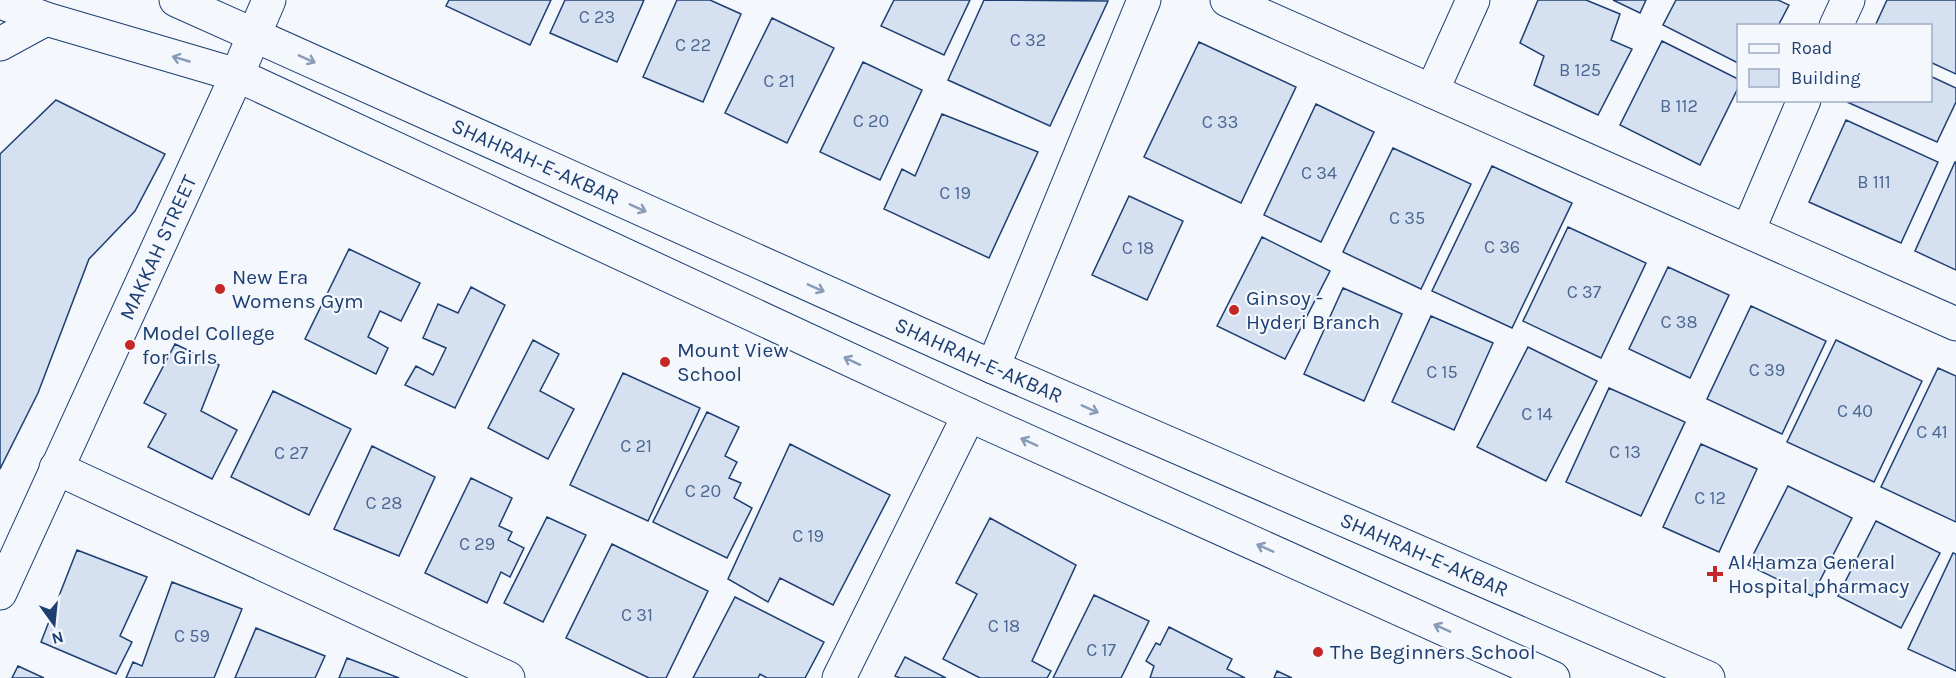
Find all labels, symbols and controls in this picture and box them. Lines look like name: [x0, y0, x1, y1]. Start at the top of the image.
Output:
house number: C 23: [579, 6, 615, 28]
legend: [1737, 24, 1932, 102]
house number: C 32: [1010, 29, 1046, 51]
house number: C 22: [675, 34, 711, 56]
text: Road: [1791, 37, 1832, 59]
one-way arrow: [172, 52, 191, 64]
one-way arrow: [297, 54, 316, 65]
house number: B 125: [1559, 59, 1601, 81]
text: Building: [1791, 67, 1861, 89]
house number: C 21: [763, 70, 795, 92]
house number: B 112: [1660, 95, 1698, 117]
house number: C 20: [853, 110, 889, 132]
house number: C 33: [1202, 111, 1238, 133]
street label: SHAHRAH-E-AKBAR: [448, 113, 623, 210]
house number: C 34: [1301, 162, 1337, 184]
street label: MAKKAH STREET: [115, 171, 202, 324]
house number: B 111: [1857, 171, 1891, 193]
house number: C 19: [939, 182, 971, 204]
one-way arrow: [629, 202, 647, 214]
house number: C 35: [1389, 207, 1425, 229]
house number: C 36: [1484, 236, 1520, 258]
house number: C 18: [1122, 237, 1154, 259]
place label: New Era Womens Gym: [232, 265, 364, 313]
house number: C 37: [1567, 281, 1602, 303]
marker: New Era Womens Gym: [213, 282, 227, 296]
one-way arrow: [807, 282, 825, 294]
place label: Ginsoy - Hyderi Branch: [1246, 286, 1380, 334]
marker: Ginsoy - Hyderi Branch: [1227, 303, 1241, 317]
house number: C 38: [1661, 311, 1698, 333]
street label: SHAHRAH-E-AKBAR: [891, 313, 1067, 408]
place label: Model College for Girls: [142, 321, 275, 369]
marker: Model College for Girls: [123, 338, 137, 352]
place label: Mount View School: [677, 338, 789, 386]
one-way arrow: [844, 354, 862, 366]
marker: Mount View School: [658, 355, 672, 369]
house number: C 39: [1749, 359, 1785, 381]
house number: C 15: [1426, 361, 1458, 383]
house number: C 40: [1837, 400, 1873, 422]
house number: C 14: [1521, 403, 1553, 425]
one-way arrow: [1081, 404, 1099, 415]
house number: C 41: [1916, 421, 1948, 443]
house number: C 21: [620, 435, 652, 457]
one-way arrow: [1021, 436, 1039, 447]
house number: C 13: [1609, 441, 1641, 463]
house number: C 27: [274, 442, 309, 464]
house number: C 20: [685, 480, 721, 502]
house number: C 12: [1694, 487, 1726, 509]
house number: C 28: [366, 492, 402, 514]
street label: SHAHRAH-E-AKBAR: [1336, 507, 1512, 602]
house number: C 19: [792, 525, 824, 547]
house number: C 29: [459, 533, 495, 555]
one-way arrow: [1256, 542, 1274, 553]
place label: Al Hamza General Hospital pharmacy: [1728, 550, 1910, 598]
marker: Al Hamza General Hospital pharmacy: [1706, 565, 1724, 583]
north arrow: [24, 594, 84, 654]
house number: C 31: [621, 604, 653, 626]
house number: C 18: [988, 615, 1020, 637]
one-way arrow: [1434, 622, 1452, 633]
house number: C 59: [174, 625, 210, 647]
text: N: [50, 627, 66, 649]
house number: C 17: [1086, 639, 1116, 661]
place label: The Beginners School: [1330, 640, 1536, 664]
marker: The Beginners School: [1311, 645, 1325, 659]

